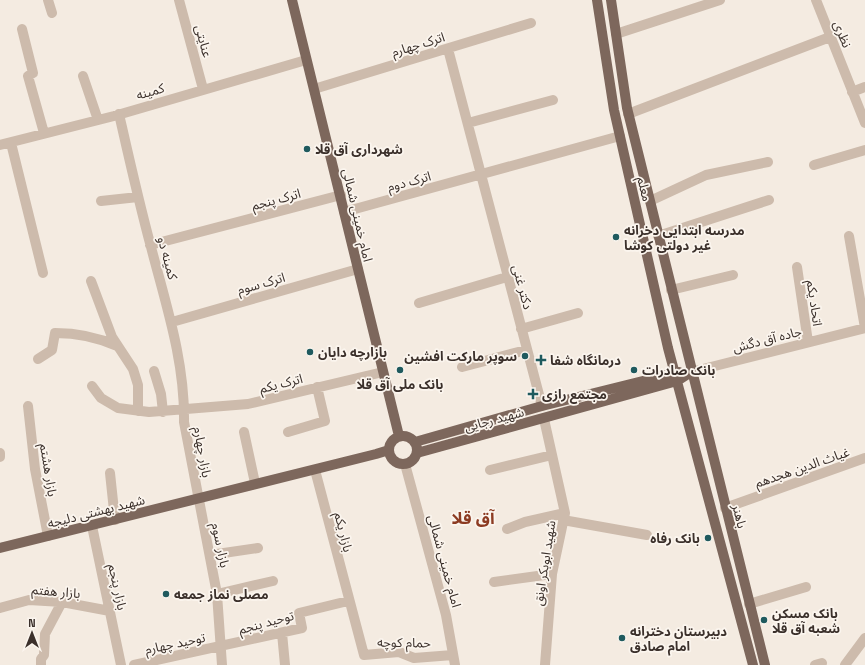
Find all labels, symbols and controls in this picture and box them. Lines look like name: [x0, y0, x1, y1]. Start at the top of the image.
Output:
street label: نظری: [829, 18, 856, 50]
street label: عنایتی: [191, 23, 216, 60]
street label: اترک چهارم: [389, 28, 447, 62]
street label: کمینه: [134, 79, 167, 104]
place label: شهرداری آق قلا: [315, 141, 403, 158]
marker: شهرداری آق قلا: [302, 144, 312, 154]
street label: امام خمینی شمالی: [338, 167, 376, 264]
street label: اترک دوم: [385, 167, 433, 196]
street label: معلم: [631, 175, 656, 204]
street label: اترک پنجم: [250, 185, 303, 216]
place label: مدرسه ابتدایی دخرانه غیر دولتی کوشا: [624, 222, 744, 254]
marker: مدرسه ابتدایی دخرانه غیر دولتی کوشا: [611, 232, 621, 242]
street label: کمینه دو: [154, 235, 182, 282]
street label: دکتر غنی: [508, 263, 537, 311]
street label: اترک سوم: [235, 269, 287, 299]
street label: اتحاد یکم: [801, 279, 826, 328]
street label: جاده آق دگش: [731, 323, 804, 356]
place label: بازارچه دایان: [318, 344, 387, 361]
marker: بازارچه دایان: [305, 347, 315, 357]
place label: سوپر مارکت افشین: [404, 348, 517, 365]
marker: سوپر مارکت افشین: [520, 351, 530, 361]
place label: درمانگاه شفا: [550, 352, 621, 369]
marker: درمانگاه شفا: [535, 354, 547, 366]
place label: بانک صادرات: [642, 362, 715, 379]
marker: بانک ملی آق قلا: [395, 365, 405, 375]
marker: بانک صادرات: [629, 365, 639, 375]
street label: اترک یکم: [258, 370, 305, 399]
place label: بانک ملی آق قلا: [357, 376, 443, 393]
place label: مجتمع رازی: [542, 386, 607, 404]
marker: مجتمع رازی: [527, 388, 539, 400]
street label: شهید رجایی: [462, 403, 526, 436]
street label: بازار چهارم: [189, 425, 215, 479]
street label: بازار هشتم: [34, 442, 61, 498]
street label: غیاث الدین هجدهم: [753, 443, 853, 494]
street label: شهید بهشتی دلیجه: [46, 491, 147, 532]
street label: باهنر: [728, 501, 751, 530]
district label: آق قلا: [451, 507, 495, 529]
street label: بازار یکم: [328, 510, 357, 554]
street label: امام خمینی شمالی: [423, 513, 465, 610]
street label: شهید ابوبکر اونق: [529, 519, 560, 607]
street label: بازار سوم: [206, 521, 234, 569]
place label: بانک رفاه: [650, 530, 700, 547]
marker: بانک رفاه: [703, 533, 713, 543]
street label: بازار پنجم: [102, 562, 131, 612]
street label: بازار هفتم: [31, 581, 81, 604]
place label: مصلی نماز جمعه: [174, 586, 268, 603]
marker: مصلی نماز جمعه: [161, 589, 171, 599]
place label: بانک مسکن شعبه آق قلا: [772, 605, 840, 637]
street label: توحید پنجم: [237, 607, 296, 640]
north arrow: [12, 613, 52, 653]
marker: بانک مسکن شعبه آق قلا: [759, 615, 769, 625]
text: N: [28, 616, 36, 630]
place label: دبیرستان دخترانه امام صادق: [630, 623, 727, 656]
street label: توحید چهارم: [143, 629, 207, 659]
marker: دبیرستان دخترانه امام صادق: [617, 633, 627, 643]
street label: حمام کوچه: [377, 634, 432, 653]

